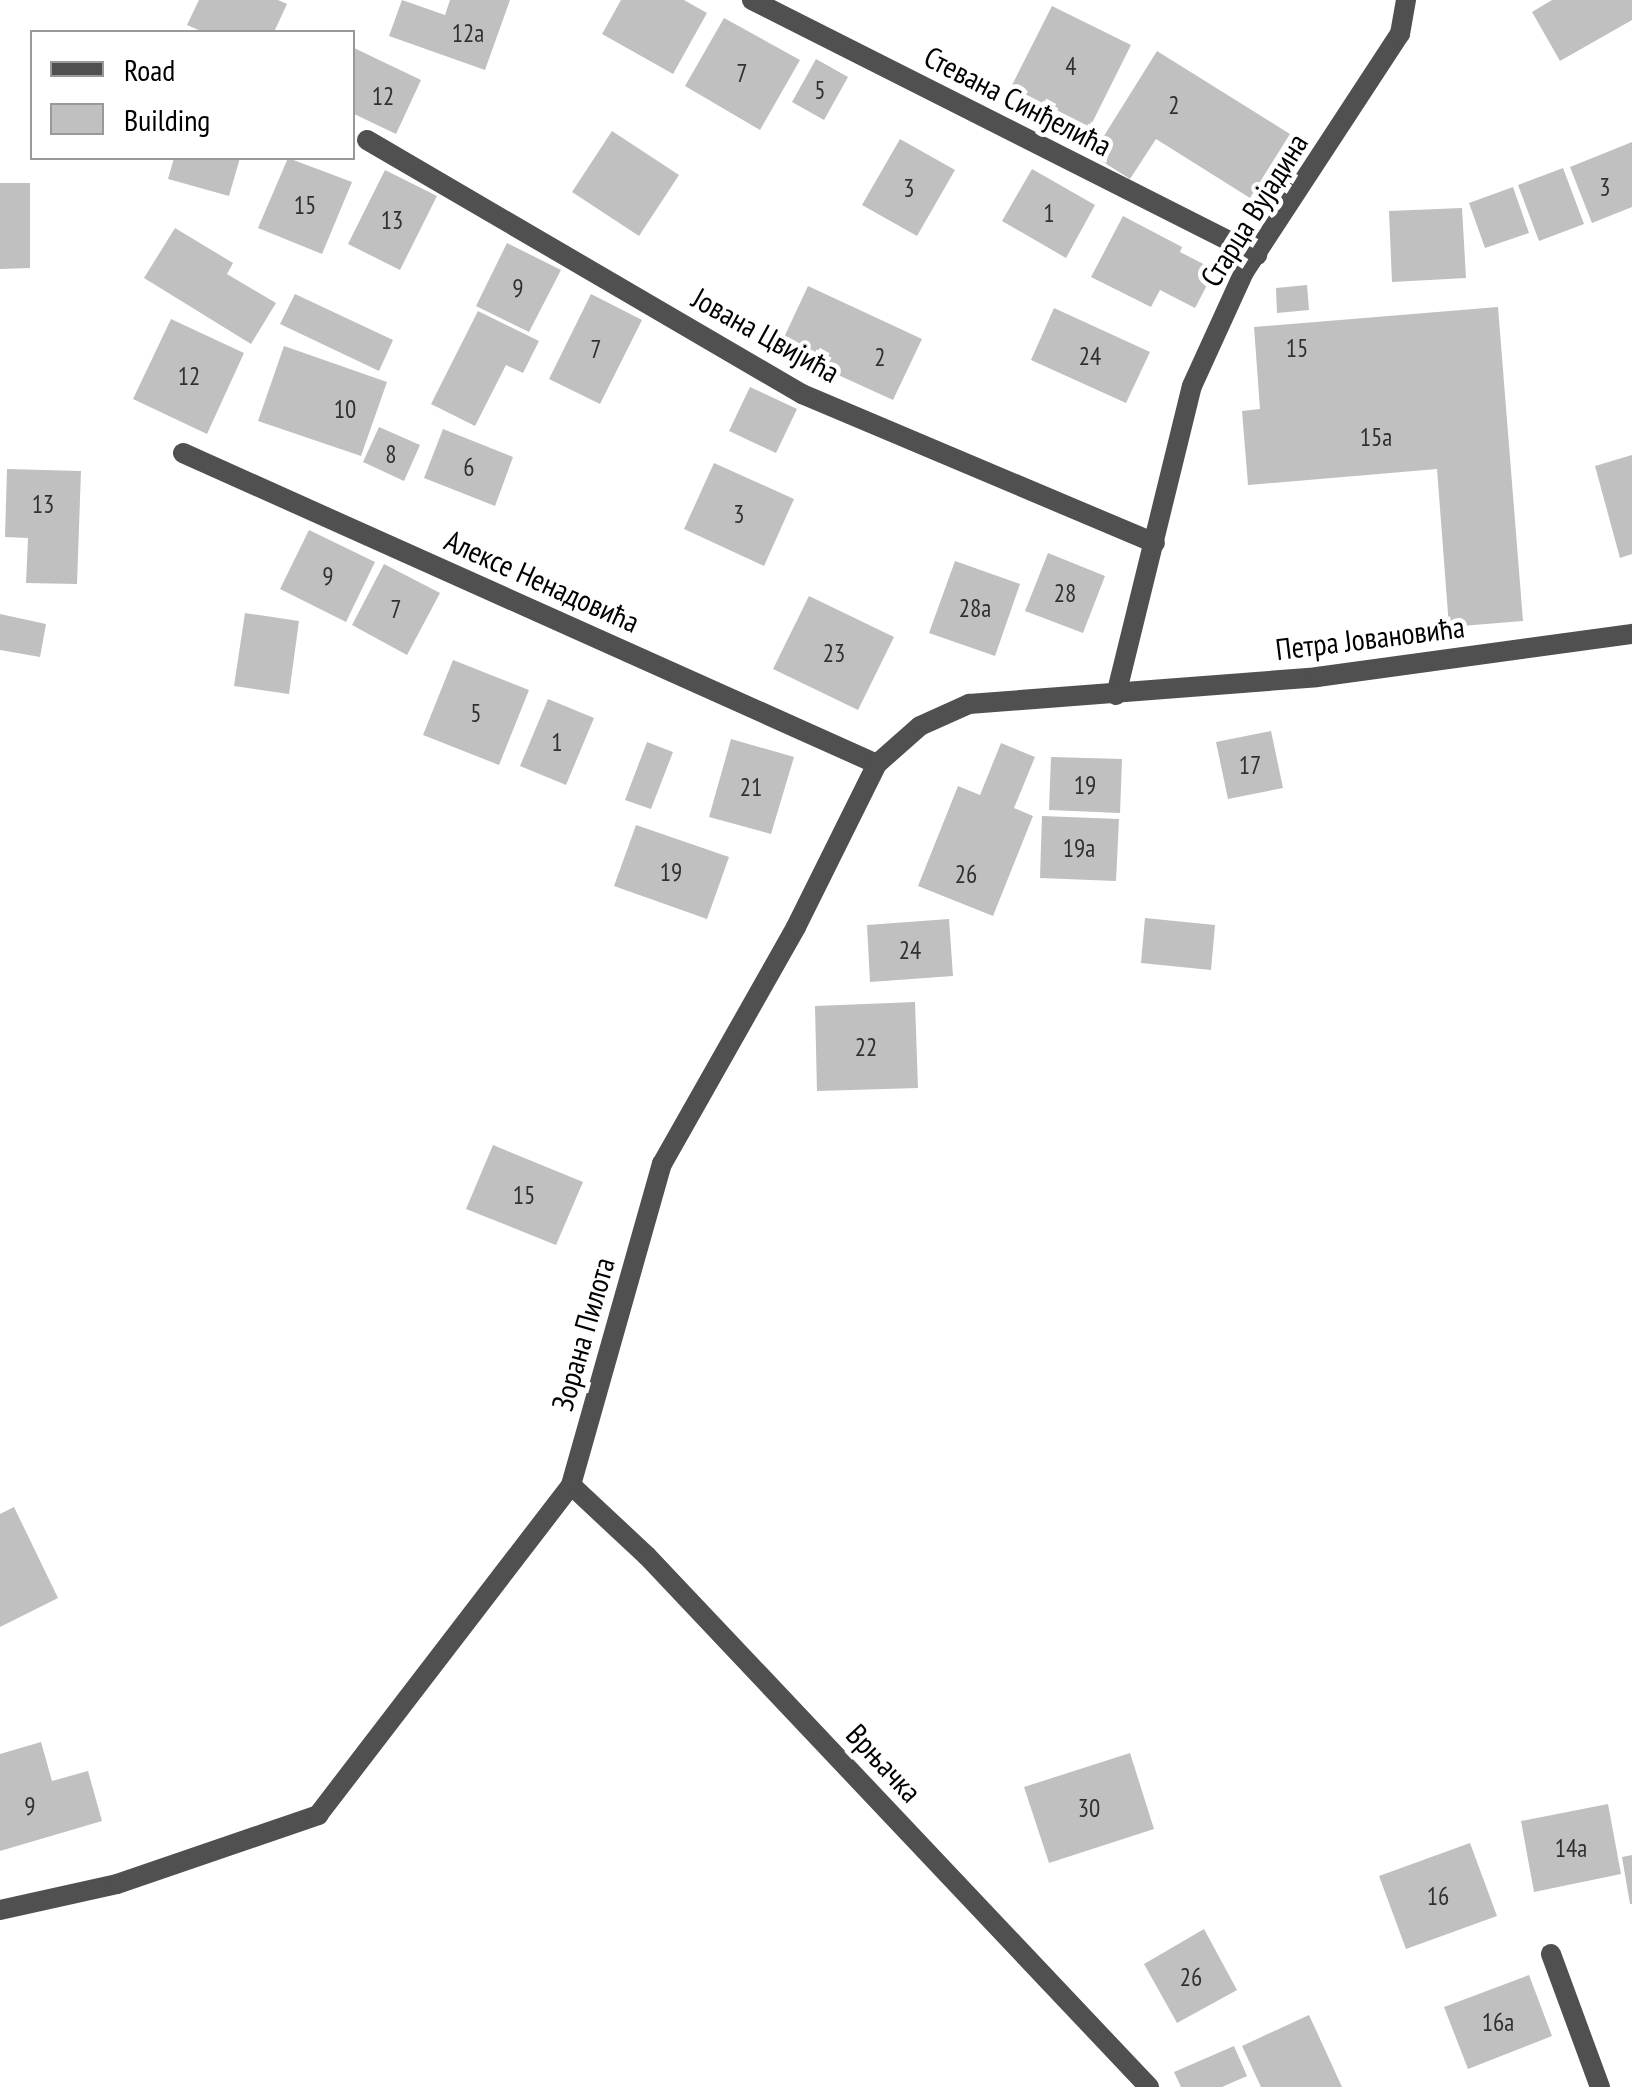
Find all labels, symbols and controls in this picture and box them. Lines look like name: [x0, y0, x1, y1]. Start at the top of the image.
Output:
house number: 12a: [452, 18, 484, 48]
legend: [30, 30, 355, 160]
street label: Стевана Синђелића: [918, 38, 1118, 164]
text: Road: [124, 50, 175, 89]
house number: 4: [1065, 51, 1077, 81]
house number: 7: [736, 58, 748, 88]
house number: 5: [814, 75, 826, 105]
house number: 12: [372, 81, 394, 111]
house number: 2: [1168, 90, 1180, 120]
text: Building: [124, 100, 210, 139]
street label: Старца Вујадина: [1193, 127, 1315, 293]
house number: 3: [1599, 172, 1611, 202]
house number: 3: [903, 173, 915, 203]
house number: 15: [294, 190, 316, 220]
house number: 1: [1043, 198, 1055, 228]
house number: 13: [381, 205, 403, 235]
house number: 9: [512, 273, 524, 303]
street label: Јована Цвијића: [686, 280, 846, 390]
house number: 15: [1286, 333, 1308, 363]
house number: 7: [590, 334, 602, 364]
house number: 24: [1079, 341, 1101, 371]
house number: 2: [874, 342, 886, 372]
house number: 12: [178, 361, 200, 391]
house number: 10: [334, 394, 356, 424]
house number: 15a: [1360, 422, 1392, 452]
house number: 8: [385, 439, 397, 469]
house number: 6: [463, 452, 475, 482]
house number: 13: [32, 489, 54, 519]
house number: 3: [733, 499, 745, 529]
street label: Алексе Ненадовића: [439, 522, 645, 640]
house number: 9: [322, 561, 334, 591]
house number: 28: [1054, 578, 1076, 608]
house number: 28a: [959, 593, 991, 623]
house number: 7: [390, 594, 402, 624]
street label: Петра Јовановића: [1274, 609, 1466, 667]
house number: 23: [823, 638, 845, 668]
house number: 5: [470, 698, 482, 728]
house number: 1: [551, 727, 563, 757]
house number: 17: [1239, 750, 1261, 780]
house number: 19: [1074, 770, 1096, 800]
house number: 21: [740, 772, 762, 802]
house number: 19a: [1063, 833, 1095, 863]
house number: 19: [660, 857, 682, 887]
house number: 26: [955, 859, 977, 889]
house number: 24: [899, 935, 921, 965]
house number: 22: [855, 1032, 877, 1062]
house number: 15: [513, 1180, 535, 1210]
street label: Зорана Пилота: [544, 1253, 622, 1415]
street label: Врњачка: [839, 1717, 929, 1809]
house number: 9: [24, 1791, 36, 1821]
house number: 30: [1078, 1793, 1100, 1823]
house number: 14a: [1555, 1833, 1587, 1863]
house number: 16: [1427, 1881, 1449, 1911]
house number: 26: [1180, 1962, 1202, 1992]
house number: 16a: [1482, 2007, 1514, 2037]

